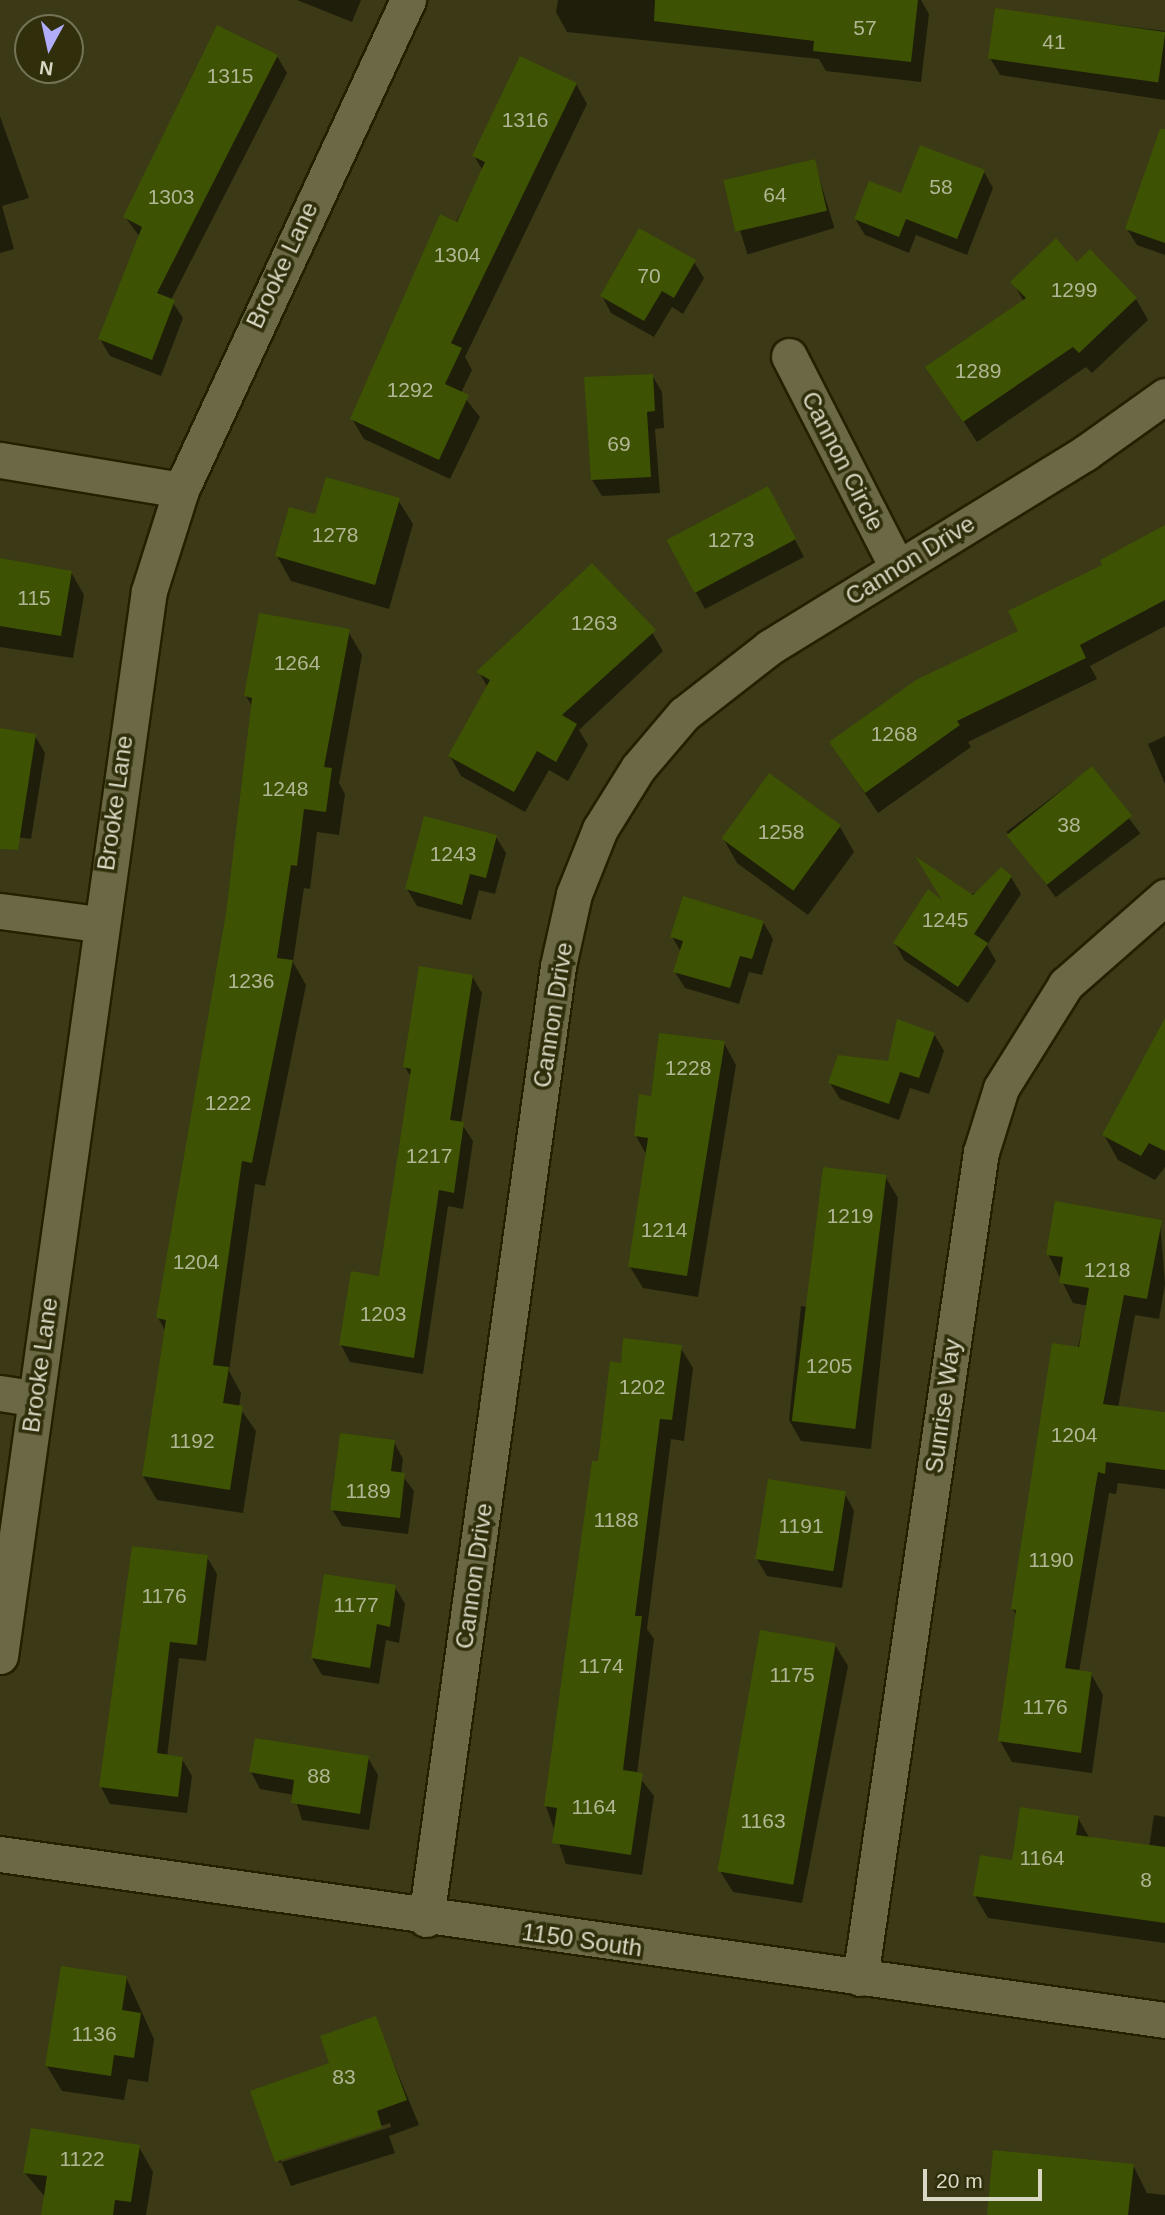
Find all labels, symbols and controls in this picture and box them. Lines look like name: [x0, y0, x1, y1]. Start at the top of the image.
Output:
north arrow: [14, 14, 84, 84]
house number: 57: [853, 15, 877, 41]
house number: 41: [1042, 29, 1066, 55]
text: N: [38, 57, 55, 80]
house number: 1315: [207, 63, 253, 89]
house number: 1316: [502, 107, 548, 133]
house number: 58: [929, 174, 953, 200]
house number: 64: [763, 182, 787, 208]
house number: 1303: [148, 184, 194, 210]
street label: Brooke Lane: [240, 197, 324, 333]
house number: 1304: [434, 242, 480, 268]
house number: 70: [637, 263, 661, 289]
house number: 1299: [1051, 277, 1097, 303]
house number: 1289: [955, 358, 1001, 384]
house number: 1292: [387, 377, 433, 403]
street label: Cannon Circle: [796, 387, 890, 535]
house number: 69: [607, 431, 631, 457]
street label: Cannon Drive: [840, 509, 980, 611]
house number: 1278: [312, 522, 358, 548]
house number: 1273: [708, 527, 754, 553]
house number: 115: [17, 585, 51, 611]
house number: 1263: [571, 610, 617, 636]
house number: 1264: [274, 650, 320, 676]
house number: 1268: [871, 721, 917, 747]
street label: Brooke Lane: [91, 734, 139, 872]
house number: 1248: [262, 776, 308, 802]
house number: 38: [1057, 812, 1081, 838]
house number: 1258: [758, 819, 804, 845]
house number: 1243: [430, 841, 476, 867]
house number: 1245: [922, 907, 968, 933]
street label: Cannon Drive: [527, 940, 579, 1090]
house number: 1236: [228, 968, 274, 994]
house number: 1228: [665, 1055, 711, 1081]
house number: 1222: [205, 1090, 251, 1116]
house number: 1217: [406, 1143, 452, 1169]
house number: 1219: [827, 1203, 873, 1229]
house number: 1214: [641, 1217, 687, 1243]
house number: 1204: [173, 1249, 219, 1275]
house number: 1218: [1084, 1257, 1130, 1283]
street label: Brooke Lane: [16, 1296, 64, 1434]
house number: 1203: [360, 1301, 406, 1327]
street label: Sunrise Way: [919, 1337, 967, 1475]
house number: 1205: [806, 1353, 852, 1379]
house number: 1202: [619, 1374, 665, 1400]
house number: 1204: [1051, 1422, 1097, 1448]
house number: 1192: [169, 1428, 215, 1454]
house number: 1189: [345, 1478, 391, 1504]
street label: Cannon Drive: [450, 1501, 498, 1651]
house number: 1188: [593, 1507, 639, 1533]
house number: 1191: [778, 1513, 824, 1539]
house number: 1190: [1028, 1547, 1074, 1573]
house number: 1176: [141, 1583, 187, 1609]
house number: 1177: [333, 1592, 379, 1618]
house number: 1174: [578, 1653, 624, 1679]
house number: 1175: [769, 1662, 815, 1688]
house number: 1176: [1022, 1694, 1068, 1720]
house number: 88: [307, 1763, 331, 1789]
house number: 1164: [571, 1794, 617, 1820]
house number: 1163: [740, 1808, 786, 1834]
house number: 1164: [1019, 1845, 1065, 1871]
house number: 8: [1140, 1867, 1152, 1893]
street label: 1150 South: [520, 1917, 644, 1963]
house number: 1136: [71, 2021, 117, 2047]
house number: 83: [332, 2064, 356, 2090]
house number: 1122: [59, 2146, 105, 2172]
scale bar: [927, 2156, 1046, 2200]
text: 20 m: [936, 2169, 983, 2192]

